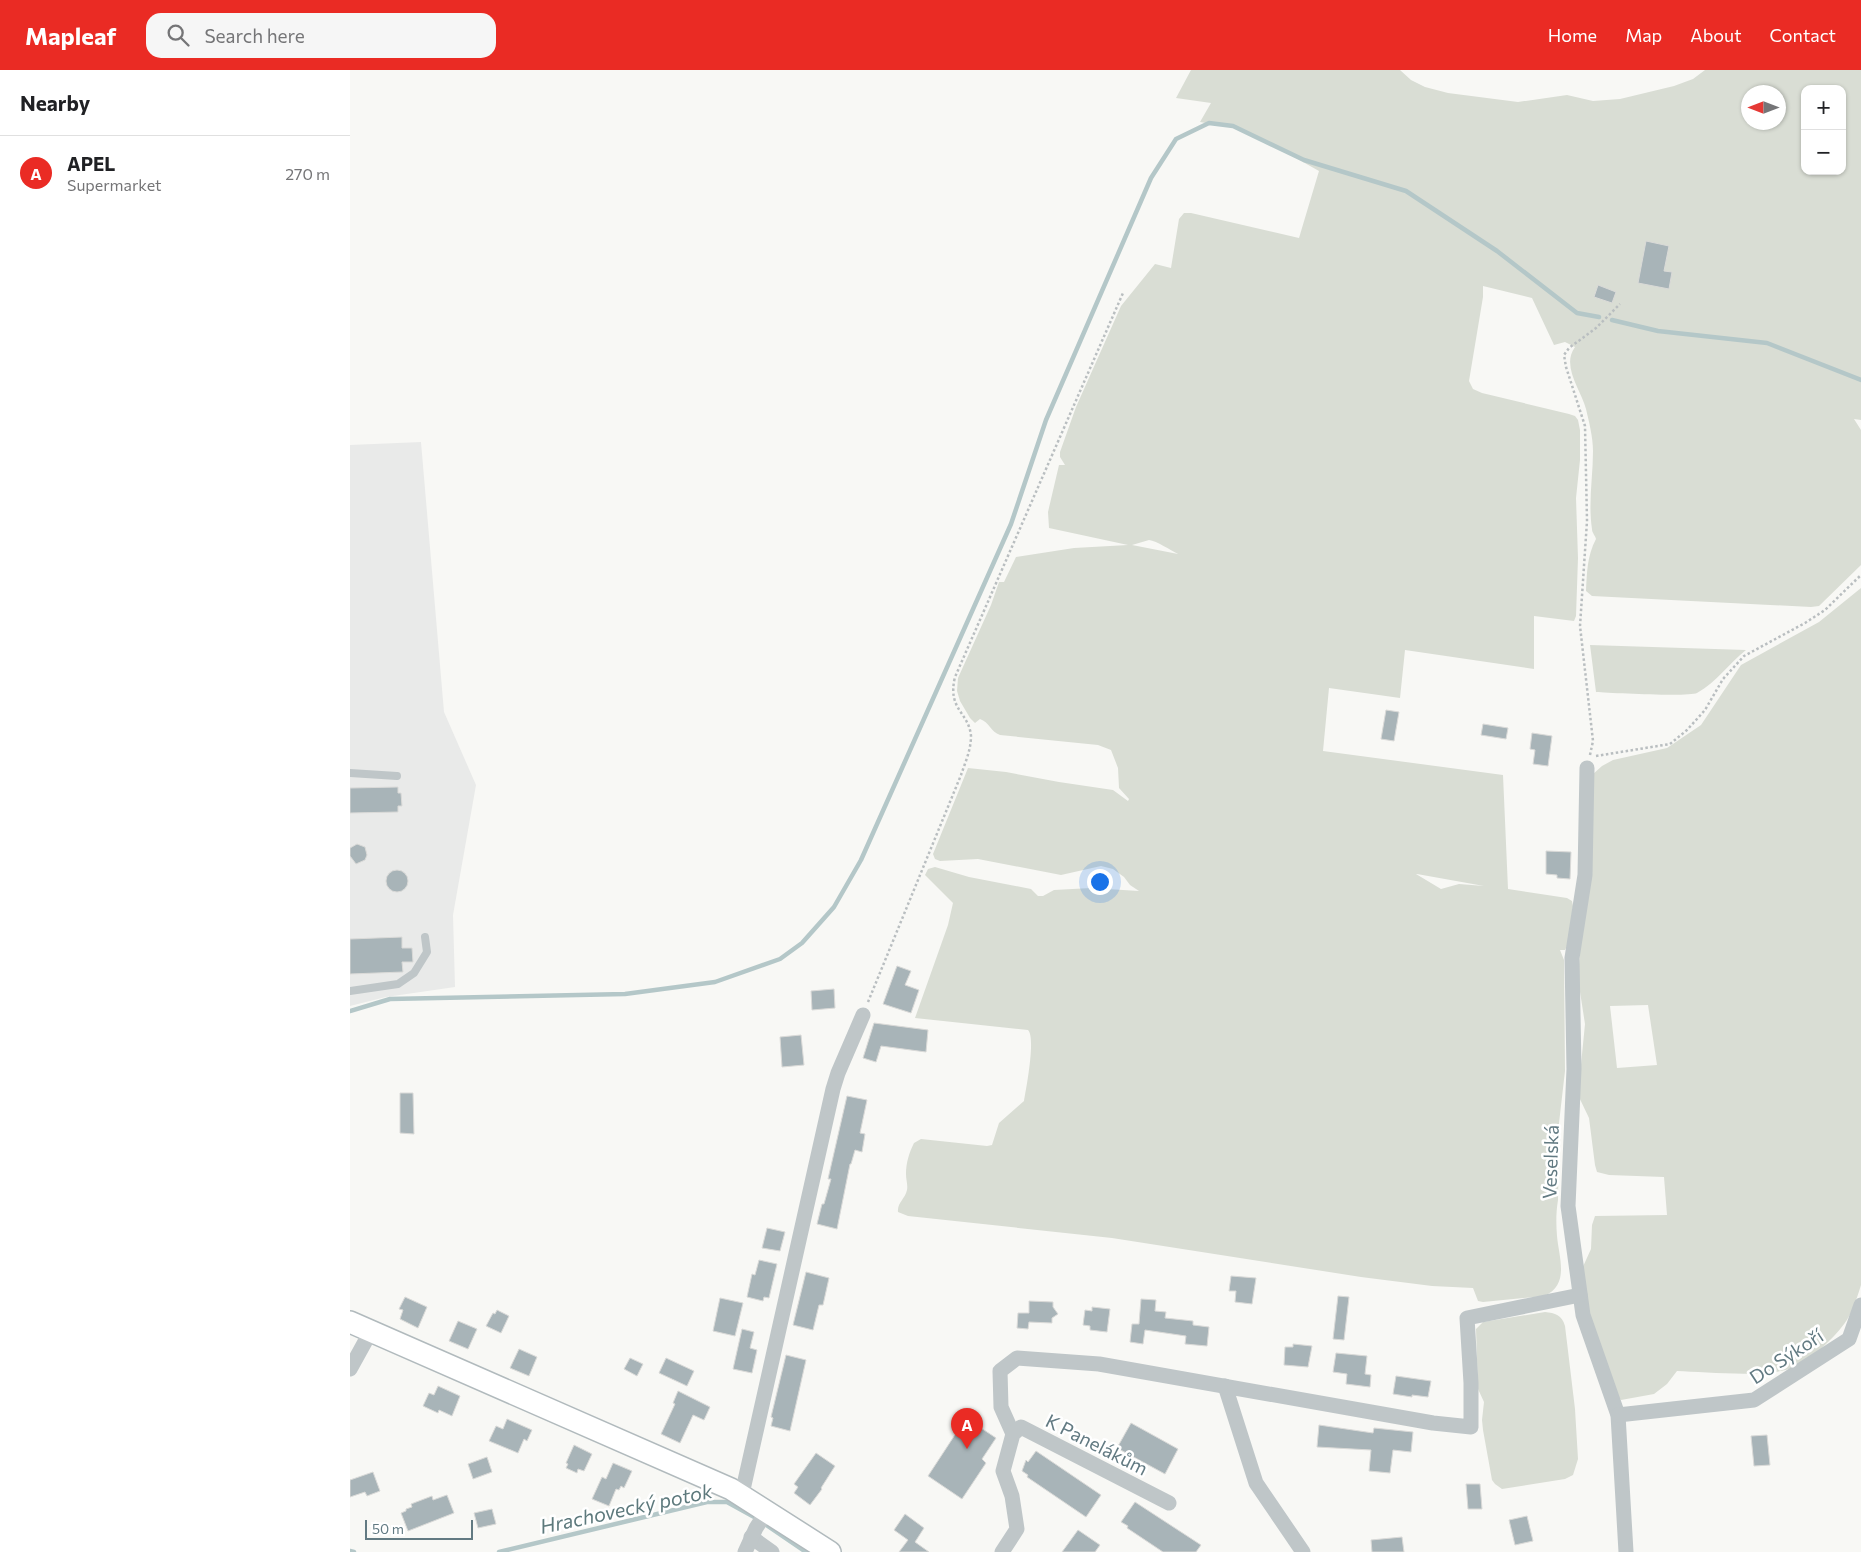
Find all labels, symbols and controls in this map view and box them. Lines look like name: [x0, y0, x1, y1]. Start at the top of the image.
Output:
search box: [146, 13, 496, 58]
text: Mapleaf: [25, 21, 116, 50]
icon: search: [164, 21, 192, 49]
text: Search here: [204, 24, 305, 47]
text: Home: [1548, 24, 1597, 46]
text: Map: [1625, 24, 1662, 46]
text: About: [1690, 24, 1742, 46]
text: Contact: [1770, 24, 1836, 46]
north arrow: [1741, 85, 1786, 130]
map controls: [1801, 85, 1846, 175]
button: +: [1801, 85, 1846, 130]
text: Nearby: [20, 90, 90, 115]
button: −: [1801, 130, 1846, 175]
text: APEL: [67, 152, 115, 175]
text: A: [30, 164, 42, 183]
text: 270 m: [285, 164, 330, 183]
text: Supermarket: [67, 175, 162, 194]
your location: [1087, 869, 1113, 895]
street label: Veselská: [1537, 1125, 1563, 1199]
street label: Do Sýkoří: [1745, 1323, 1828, 1388]
pin: A: [951, 1408, 983, 1449]
street label: K Panelákům: [1042, 1408, 1152, 1480]
water label: Hrachovecký potok: [538, 1478, 716, 1538]
scale bar: [365, 1517, 472, 1540]
text: 50 m: [372, 1520, 404, 1537]

